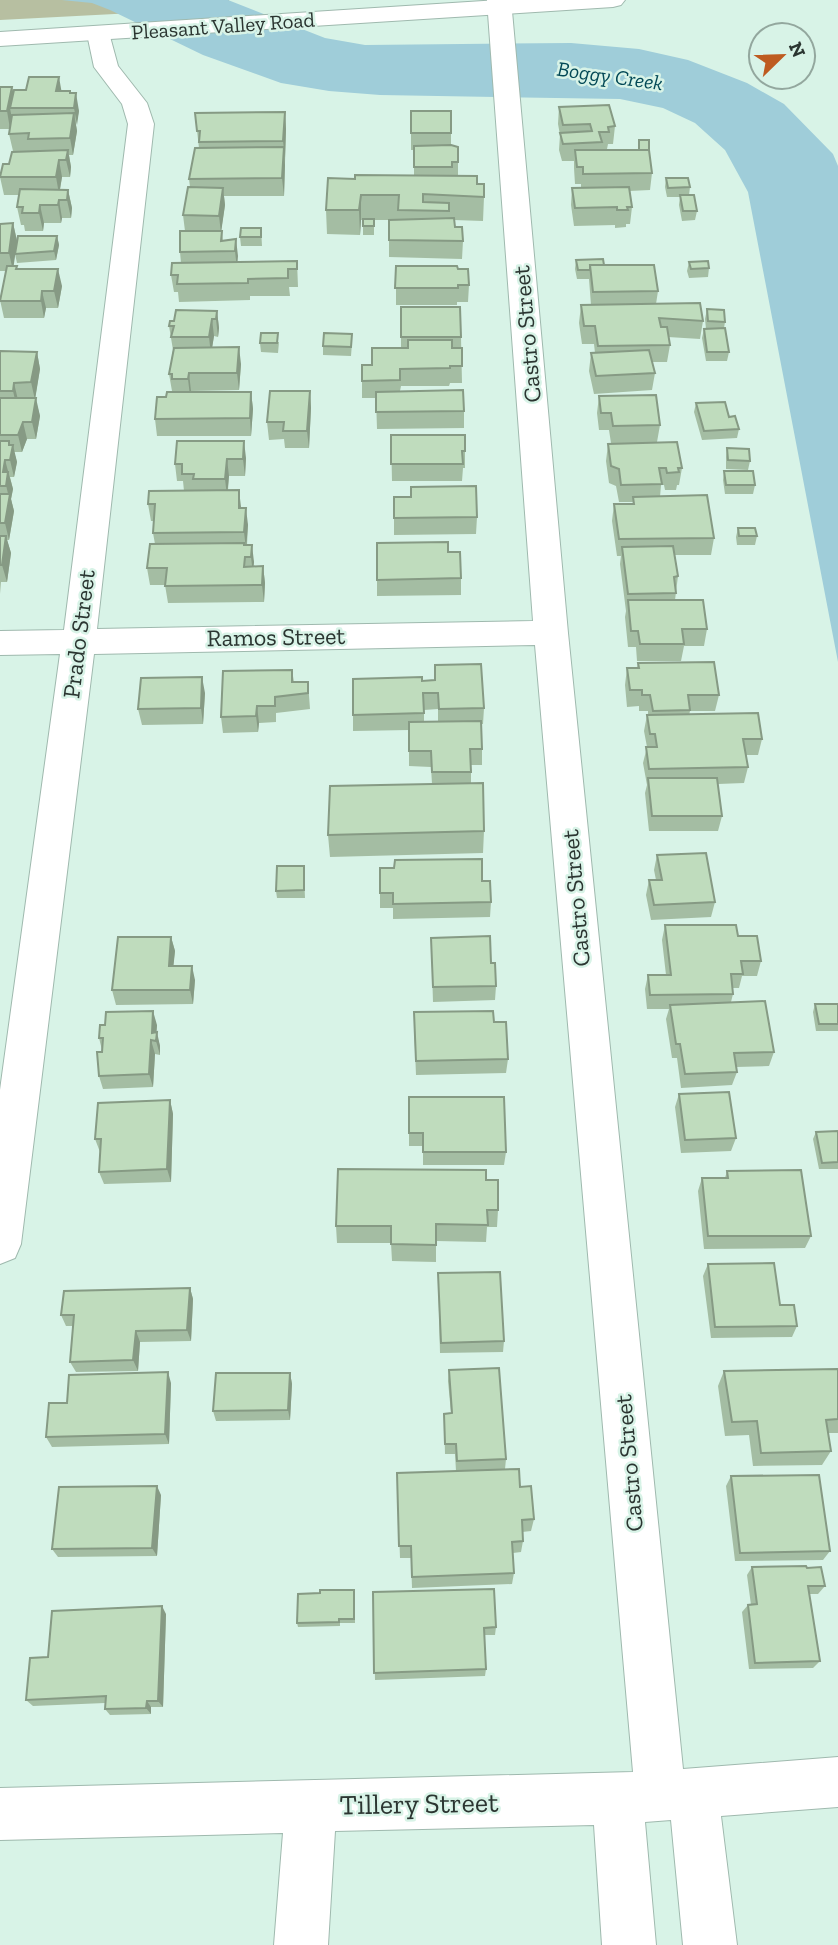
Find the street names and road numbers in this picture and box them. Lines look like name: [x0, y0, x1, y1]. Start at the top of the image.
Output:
street label: Pleasant Valley Road: [130, 7, 316, 44]
street label: Castro Street: [506, 264, 547, 404]
street label: Prado Street: [56, 568, 101, 700]
street label: Ramos Street: [206, 621, 346, 652]
street label: Castro Street: [555, 828, 596, 968]
street label: Castro Street: [608, 1393, 649, 1533]
street label: Tillery Street: [339, 1786, 499, 1821]

